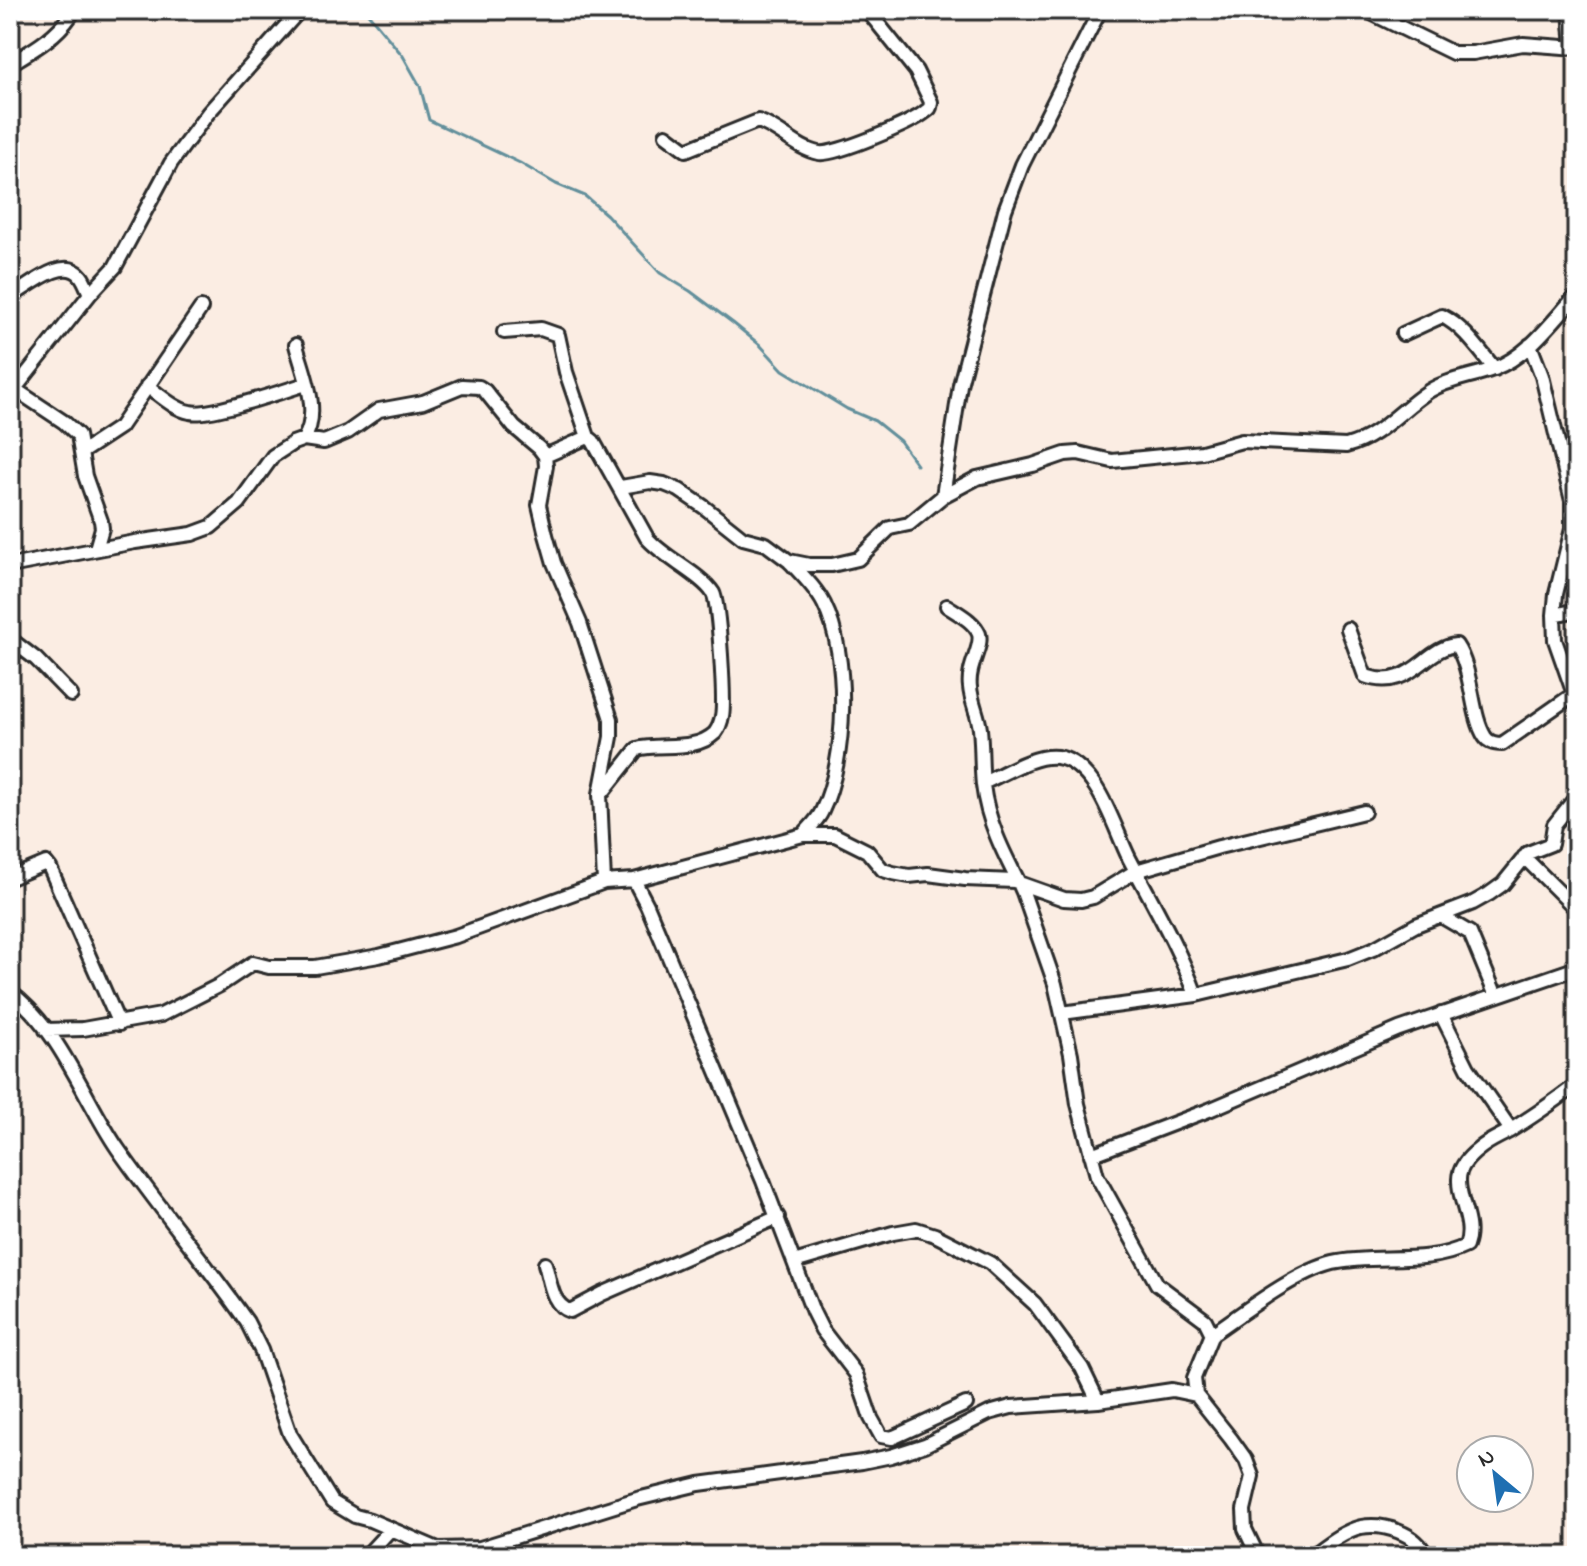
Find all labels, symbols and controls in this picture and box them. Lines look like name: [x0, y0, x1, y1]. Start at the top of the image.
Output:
north arrow: [1455, 1434, 1535, 1514]
text: N: [1473, 1442, 1501, 1477]

